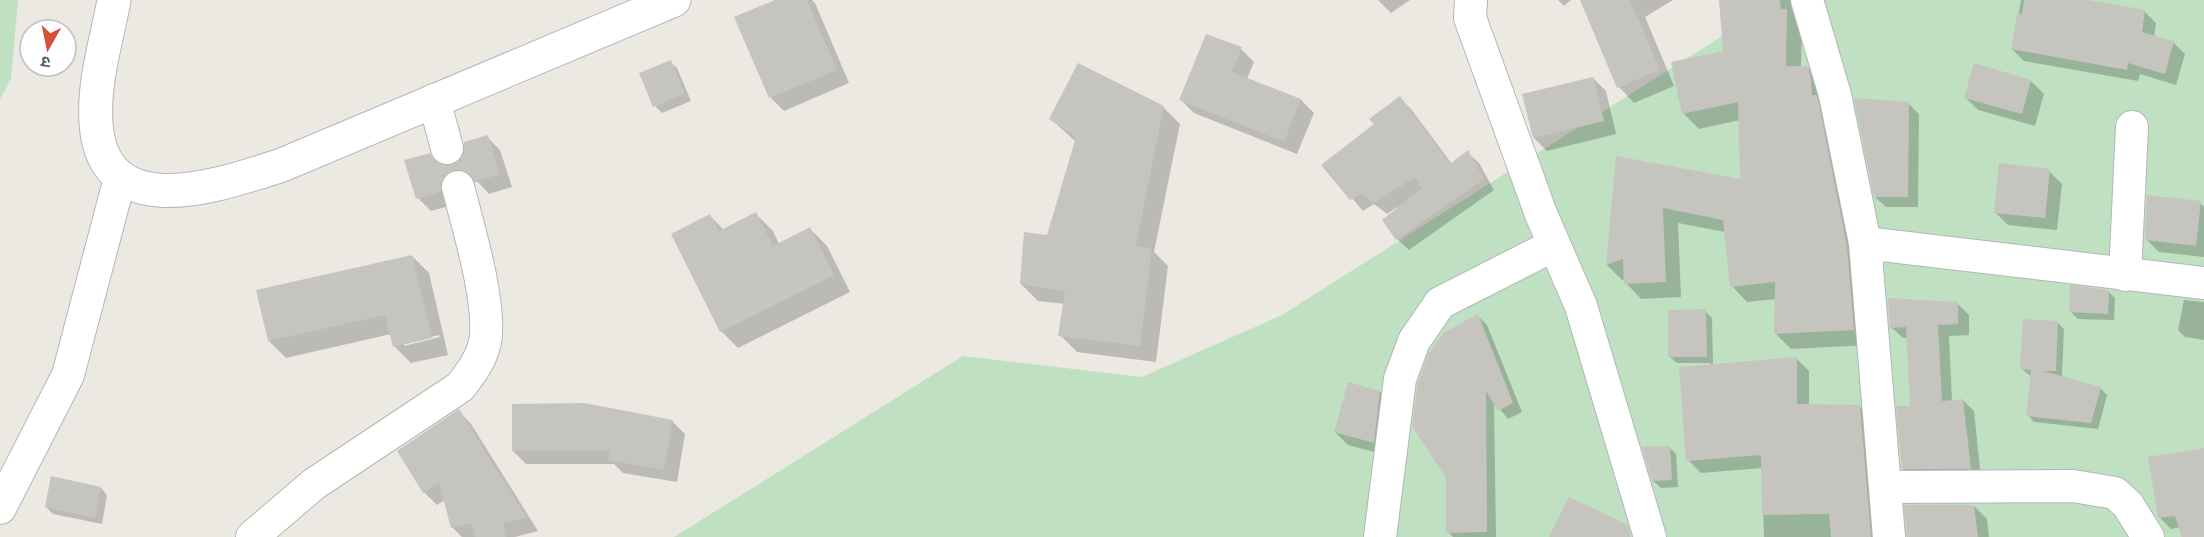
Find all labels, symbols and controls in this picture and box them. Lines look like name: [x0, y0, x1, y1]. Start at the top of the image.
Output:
north arrow: [18, 18, 78, 78]
text: उ: [39, 51, 52, 73]

